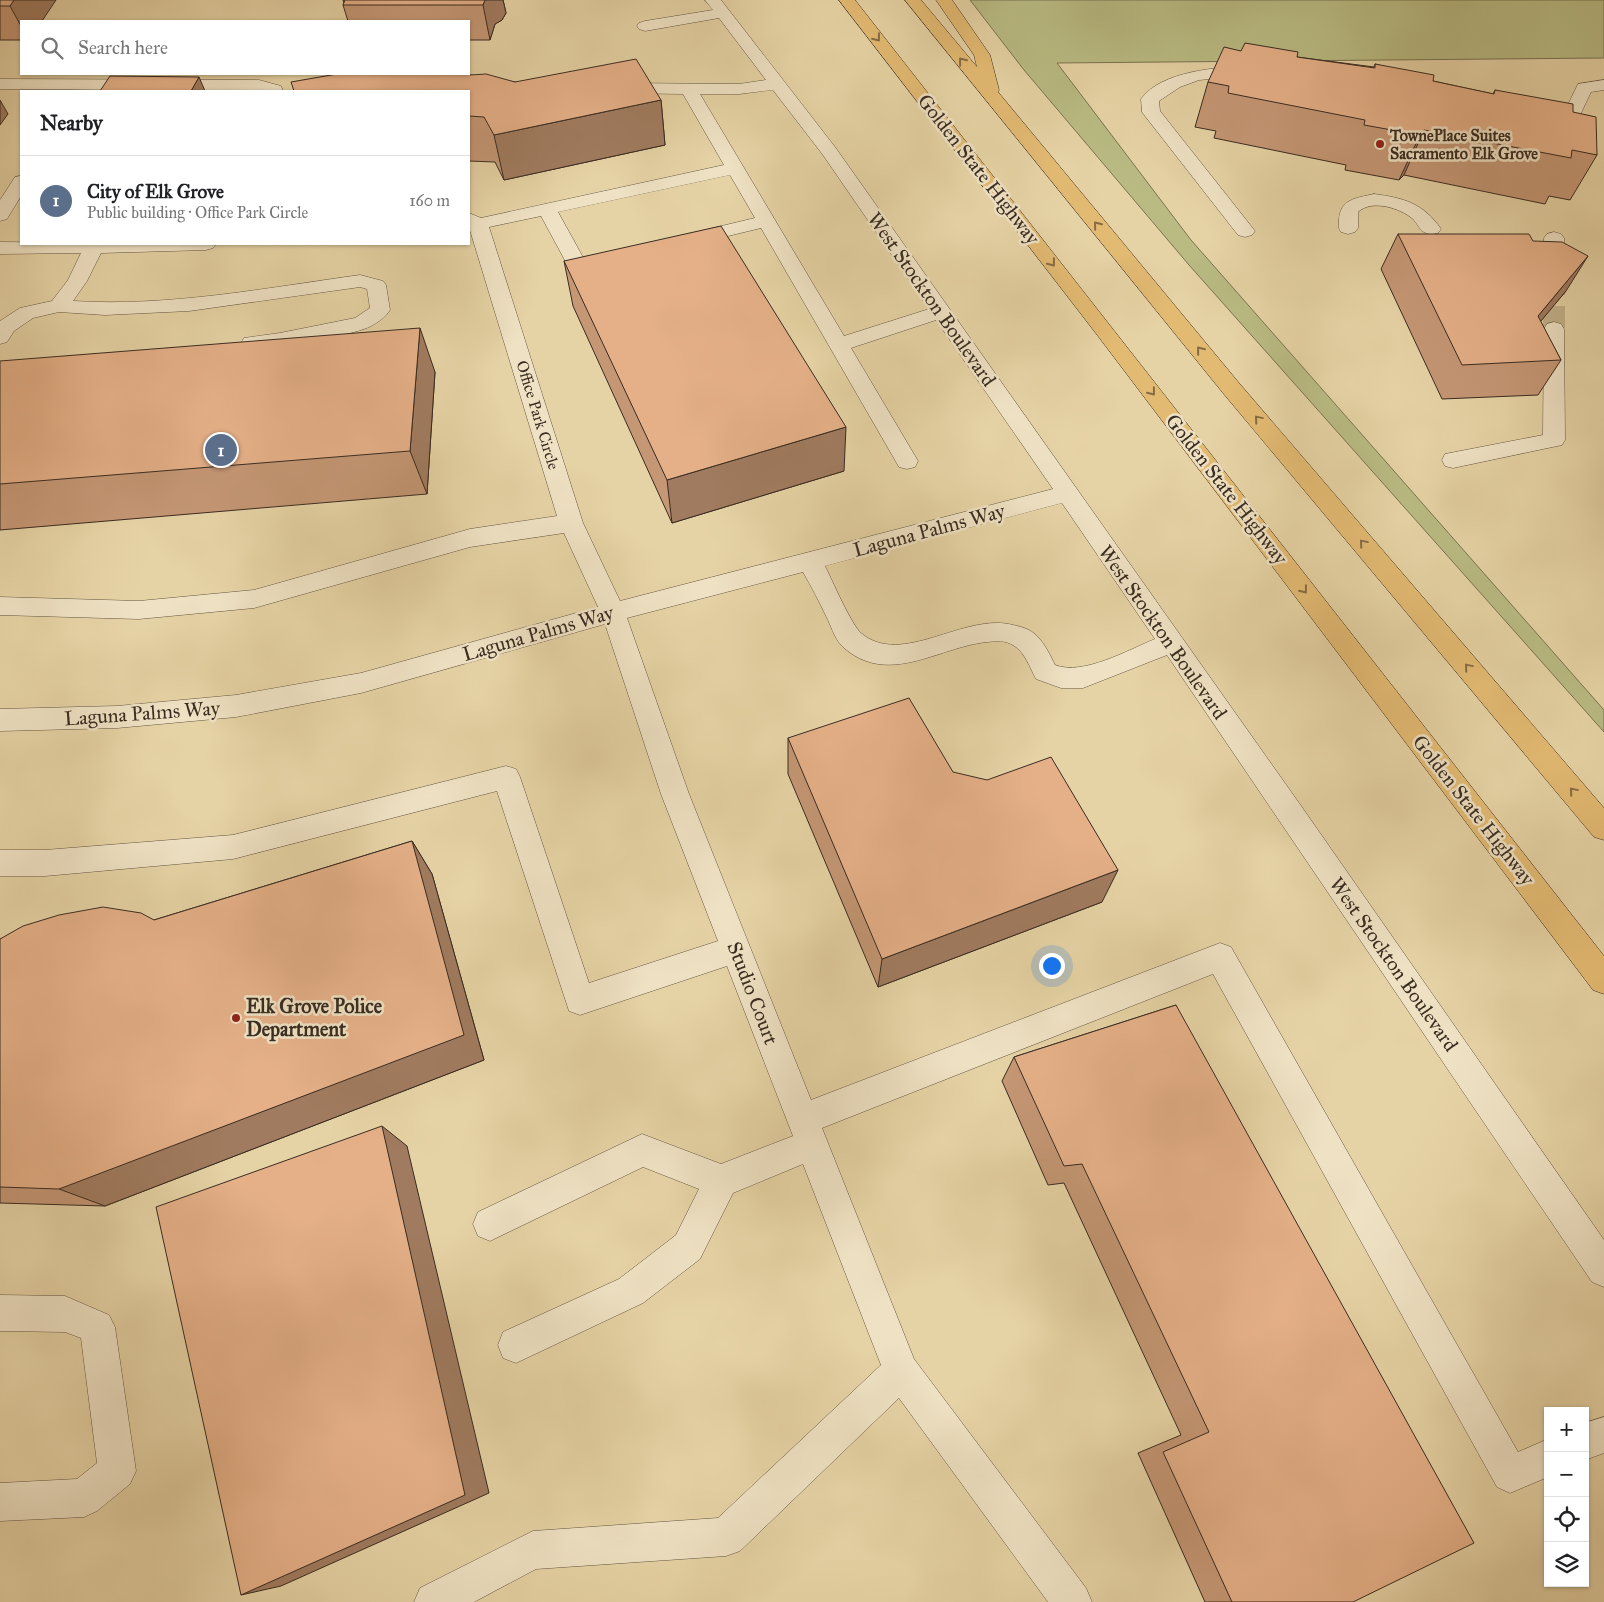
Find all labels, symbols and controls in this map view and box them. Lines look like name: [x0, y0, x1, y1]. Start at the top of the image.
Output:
search box: [20, 20, 470, 75]
one-way arrow: [872, 33, 881, 42]
icon: search: [38, 34, 66, 62]
text: Search here: [78, 36, 168, 59]
one-way arrow: [960, 58, 968, 67]
street label: Golden State Highway: [912, 89, 1045, 250]
text: Nearby: [40, 110, 103, 136]
place label: TownePlace Suites Sacramento Elk Grove: [1389, 126, 1538, 163]
marker: TownePlace Suites Sacramento Elk Grove: [1374, 138, 1386, 150]
text: City of Elk Grove: [87, 180, 224, 203]
text: 1: [53, 191, 59, 210]
text: 160 m: [409, 191, 450, 210]
text: Public building · Office Park Circle: [87, 203, 308, 222]
street label: West Stockton Boulevard: [863, 207, 1001, 391]
one-way arrow: [1094, 221, 1103, 230]
one-way arrow: [1047, 257, 1055, 266]
one-way arrow: [1198, 347, 1206, 356]
street label: Office Park Circle: [512, 358, 564, 472]
one-way arrow: [1146, 386, 1155, 396]
street label: Golden State Highway: [1160, 409, 1293, 570]
one-way arrow: [1254, 415, 1263, 424]
pin: 1: [205, 431, 237, 469]
street label: Laguna Palms Way: [851, 498, 1008, 563]
one-way arrow: [1359, 539, 1368, 548]
street label: West Stockton Boulevard: [1094, 540, 1232, 724]
one-way arrow: [1299, 584, 1307, 593]
street label: Laguna Palms Way: [460, 600, 617, 667]
one-way arrow: [1465, 664, 1473, 673]
street label: Laguna Palms Way: [63, 696, 221, 731]
street label: Golden State Highway: [1407, 730, 1540, 891]
one-way arrow: [1570, 788, 1578, 797]
street label: West Stockton Boulevard: [1325, 872, 1463, 1056]
street label: Studio Court: [722, 938, 784, 1048]
your location: [1039, 953, 1065, 979]
place label: Elk Grove Police Department: [246, 994, 383, 1042]
marker: Elk Grove Police Department: [230, 1012, 242, 1024]
map controls: [1544, 1407, 1589, 1587]
button: +: [1544, 1407, 1589, 1452]
button: −: [1544, 1452, 1589, 1497]
button: locate: [1544, 1497, 1589, 1542]
button: layers: [1544, 1542, 1589, 1587]

